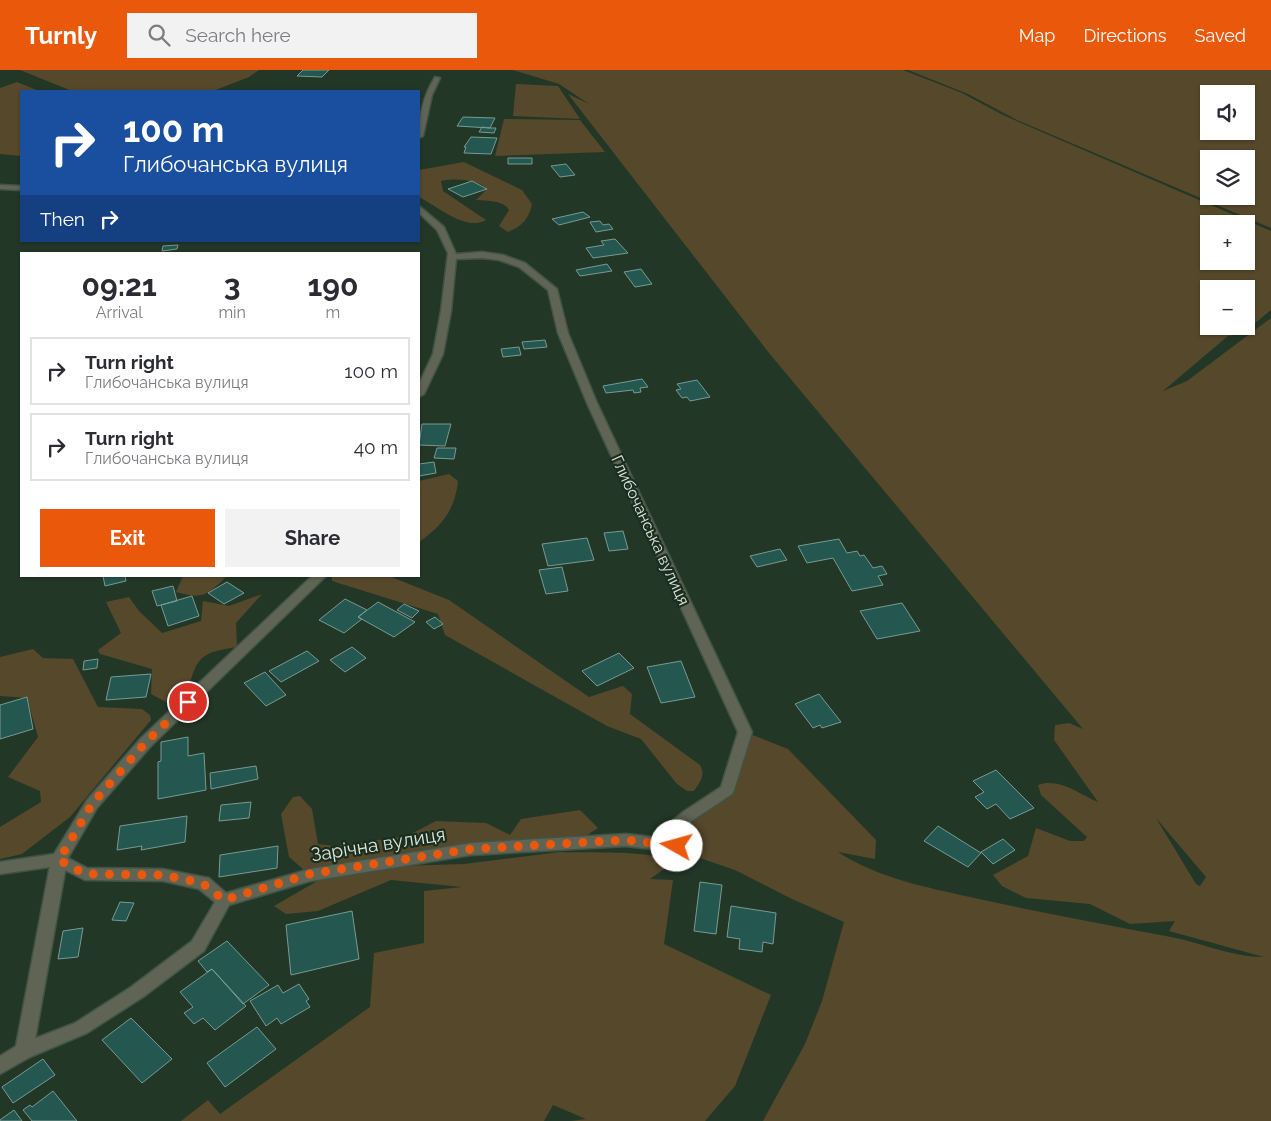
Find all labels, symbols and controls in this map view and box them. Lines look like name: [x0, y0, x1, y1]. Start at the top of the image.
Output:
search box: [127, 13, 477, 58]
text: Turnly: [25, 21, 97, 50]
icon: search: [145, 21, 173, 49]
text: Search here: [185, 24, 291, 46]
text: Map: [1019, 25, 1055, 46]
text: Directions: [1083, 25, 1167, 46]
text: Saved: [1195, 25, 1246, 46]
map controls: [1200, 85, 1255, 335]
button: sound: [1200, 85, 1255, 140]
text: 100 m: [123, 109, 224, 150]
icon: right: [40, 110, 105, 175]
button: layers: [1200, 150, 1255, 205]
text: Глибочанська вулиця: [123, 151, 348, 177]
icon: right: [95, 205, 123, 233]
text: Then: [40, 208, 85, 230]
button: +: [1200, 215, 1255, 270]
text: 09:21: [82, 268, 157, 303]
text: 3: [224, 268, 241, 303]
text: 190: [307, 268, 358, 303]
button: −: [1200, 280, 1255, 335]
text: Arrival: [96, 303, 143, 322]
text: min: [218, 303, 246, 322]
text: m: [326, 303, 340, 322]
text: Turn right: [85, 351, 174, 373]
icon: right: [42, 357, 70, 385]
text: 100 m: [344, 360, 398, 382]
text: Глибочанська вулиця: [85, 373, 249, 392]
text: Turn right: [85, 427, 174, 449]
icon: right: [42, 433, 70, 461]
text: 40 m: [354, 436, 398, 458]
text: Глибочанська вулиця: [85, 449, 249, 468]
street label: Глибочанська вулиця: [607, 452, 694, 608]
button: Exit: [40, 509, 215, 567]
button: Share: [225, 509, 400, 567]
pin: [167, 681, 209, 723]
icon: arrive: [174, 688, 202, 716]
position arrow: [650, 819, 702, 871]
street label: Зарічна вулиця: [309, 822, 447, 866]

